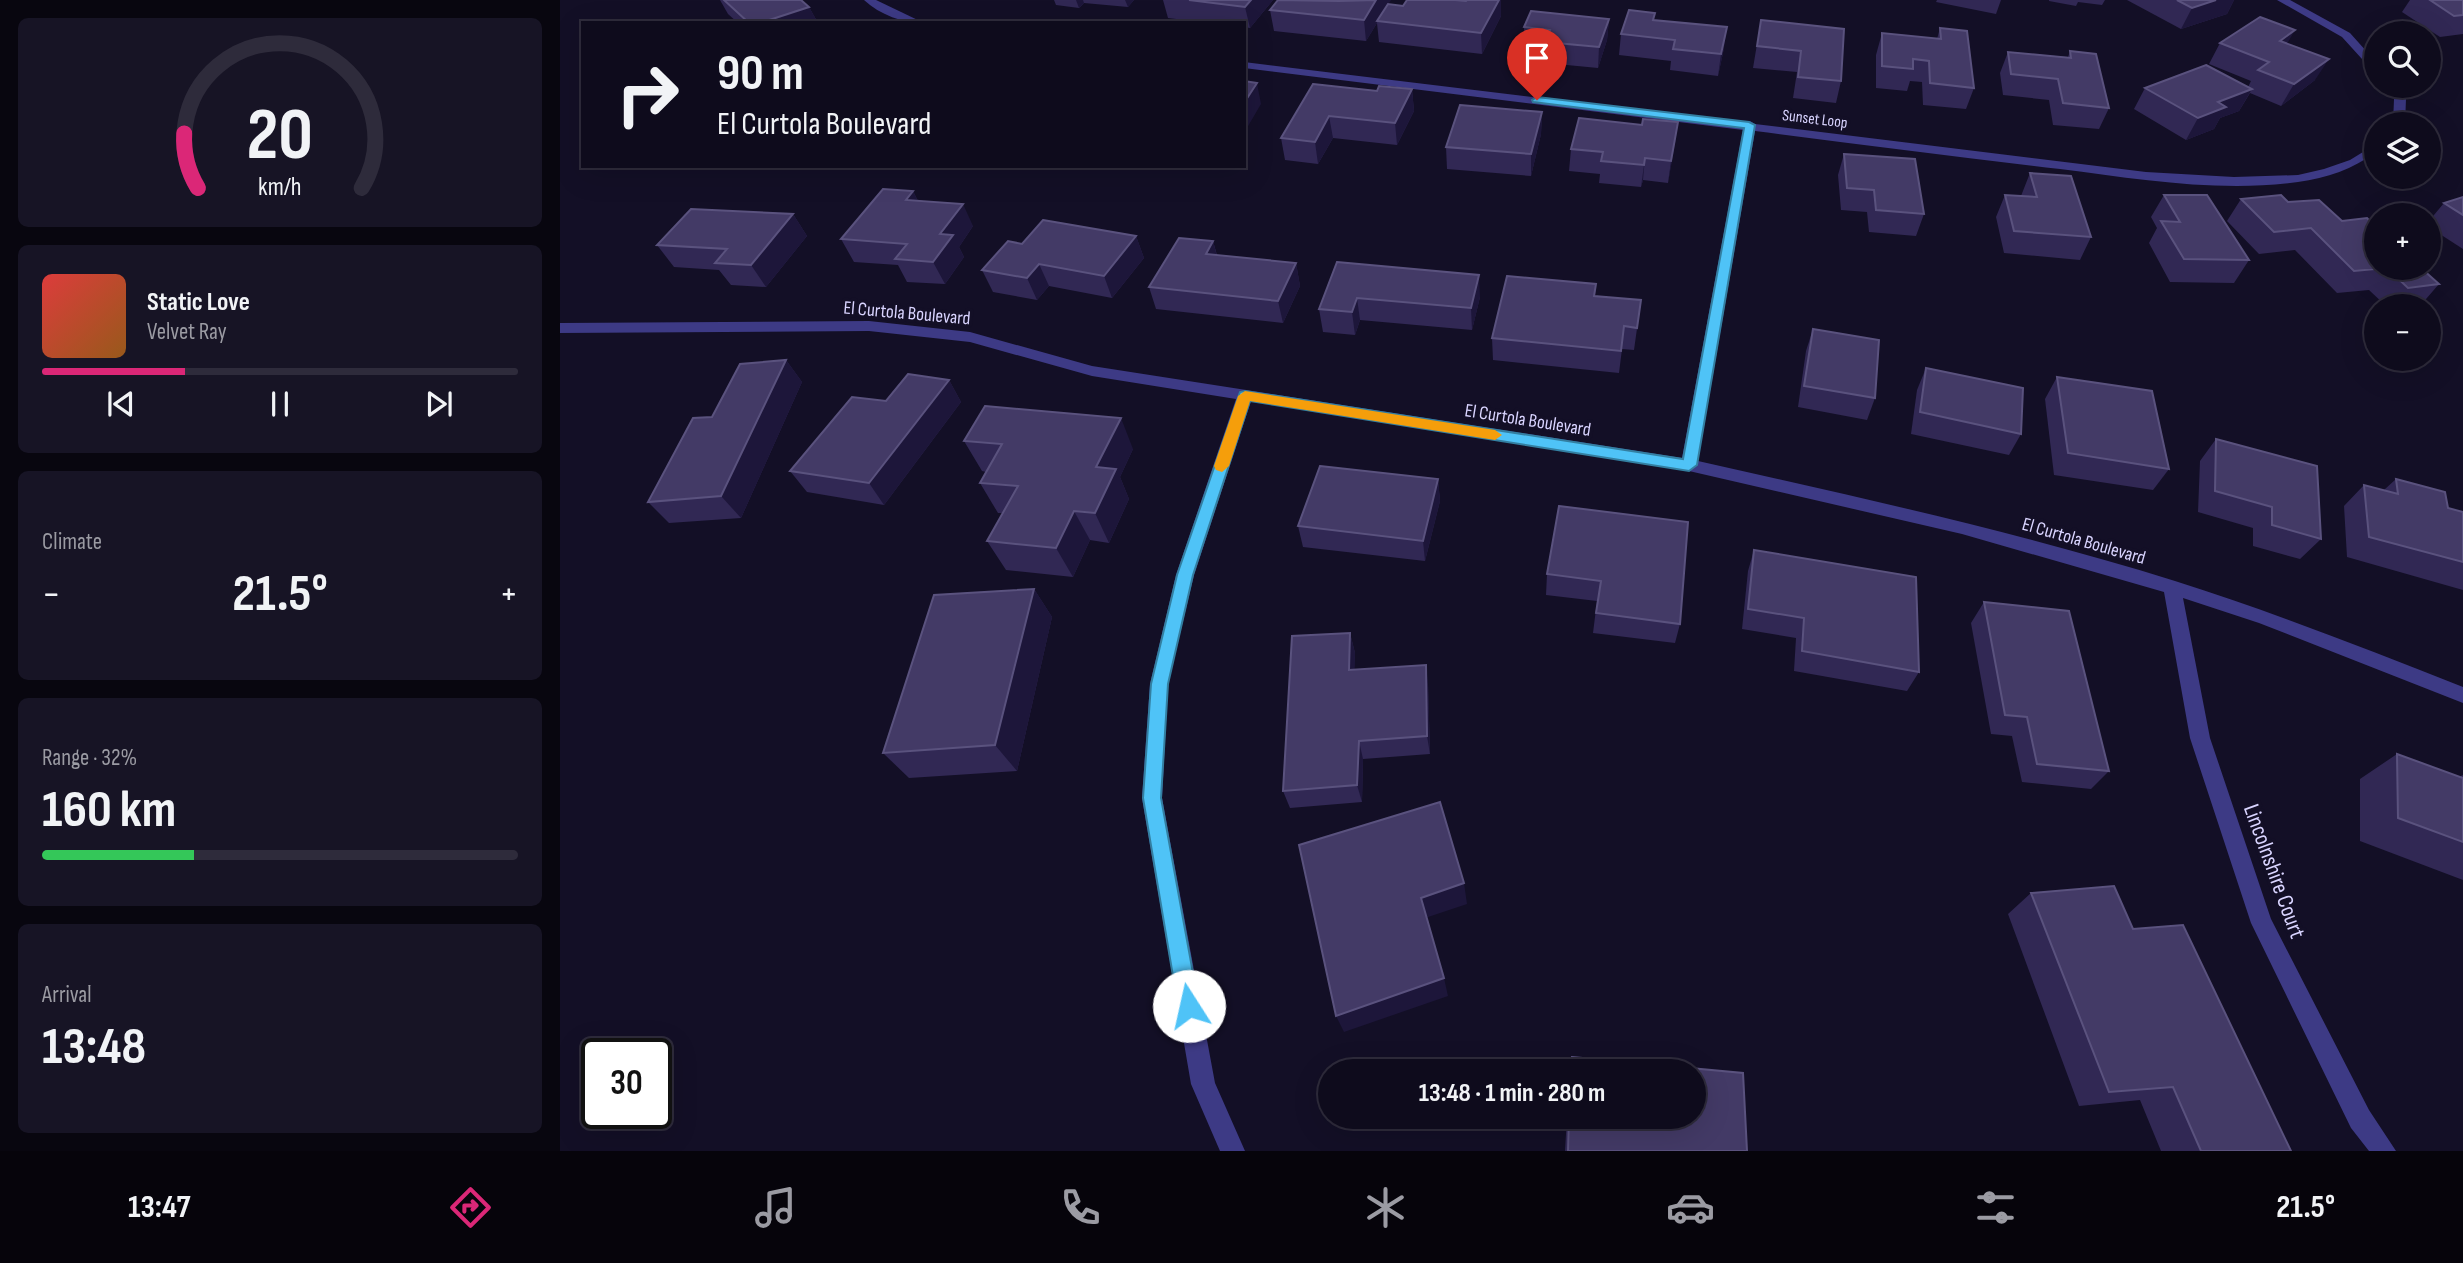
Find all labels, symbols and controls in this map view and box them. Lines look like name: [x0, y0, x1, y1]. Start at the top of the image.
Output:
map controls: [2364, 21, 2441, 371]
button: search: [2364, 21, 2441, 98]
pin: [1507, 28, 1567, 100]
icon: arrive: [1518, 39, 1556, 77]
text: 90 m: [717, 45, 804, 104]
icon: right: [602, 49, 693, 140]
text: 20: [247, 93, 313, 181]
text: El Curtola Boulevard: [717, 105, 931, 144]
street label: Sunset Loop: [1781, 106, 1849, 133]
button: layers: [2364, 112, 2441, 189]
text: km/h: [258, 172, 302, 203]
button: +: [2364, 203, 2441, 280]
text: Static Love: [147, 287, 250, 318]
button: −: [2364, 294, 2441, 371]
street label: El Curtola Boulevard: [842, 296, 971, 330]
text: Velvet Ray: [147, 318, 227, 346]
icon: previous: [102, 385, 140, 423]
icon: pause: [261, 385, 299, 423]
icon: next: [420, 385, 458, 423]
street label: El Curtola Boulevard: [1463, 399, 1592, 442]
street label: El Curtola Boulevard: [2019, 513, 2148, 570]
text: Climate: [42, 528, 102, 556]
text: 21.5°: [232, 563, 328, 626]
text: −: [42, 572, 61, 617]
text: +: [499, 572, 518, 617]
text: Range · 32%: [42, 744, 137, 772]
text: 160 km: [42, 779, 176, 842]
street label: Lincolnshire Court: [2237, 800, 2311, 942]
position arrow: [1152, 969, 1226, 1043]
text: Arrival: [42, 981, 91, 1009]
text: 13:48: [42, 1016, 146, 1079]
speed limit sign: 30: [581, 1038, 672, 1129]
text: 13:48 · 1 min · 280 m: [1419, 1078, 1605, 1109]
icon: directions: [446, 1183, 495, 1232]
icon: music: [751, 1183, 800, 1232]
icon: phone: [1056, 1183, 1105, 1232]
icon: climate: [1361, 1183, 1410, 1232]
icon: car: [1666, 1183, 1715, 1232]
icon: filters: [1971, 1183, 2020, 1232]
text: 13:47: [128, 1188, 190, 1227]
text: 21.5°: [2276, 1188, 2335, 1227]

